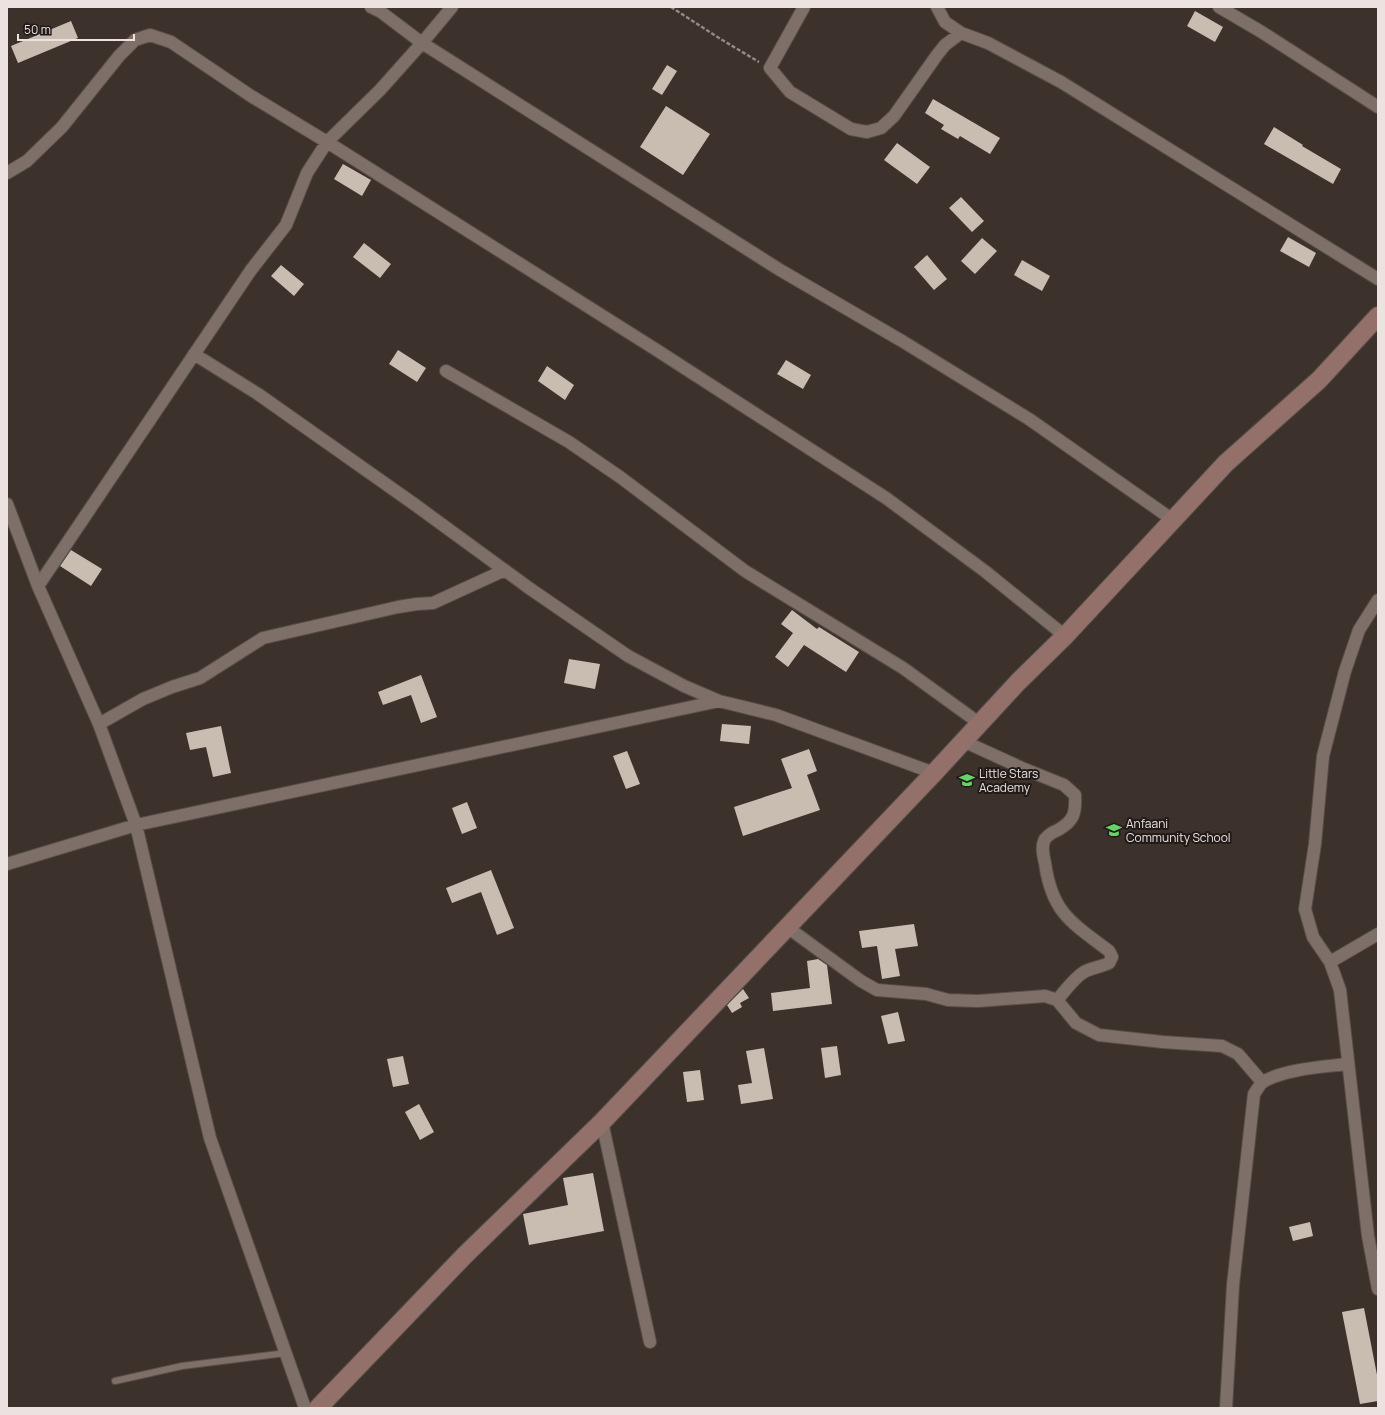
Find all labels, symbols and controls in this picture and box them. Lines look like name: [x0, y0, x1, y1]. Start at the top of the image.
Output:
scale bar: [18, 16, 134, 42]
text: 50 m: [24, 21, 51, 38]
place label: Little Stars Academy: [979, 765, 1038, 796]
school or university icon: Little Stars Academy: [958, 771, 976, 789]
place label: Anfaani Community School: [1126, 815, 1231, 846]
school or university icon: Anfaani Community School: [1105, 821, 1123, 839]

